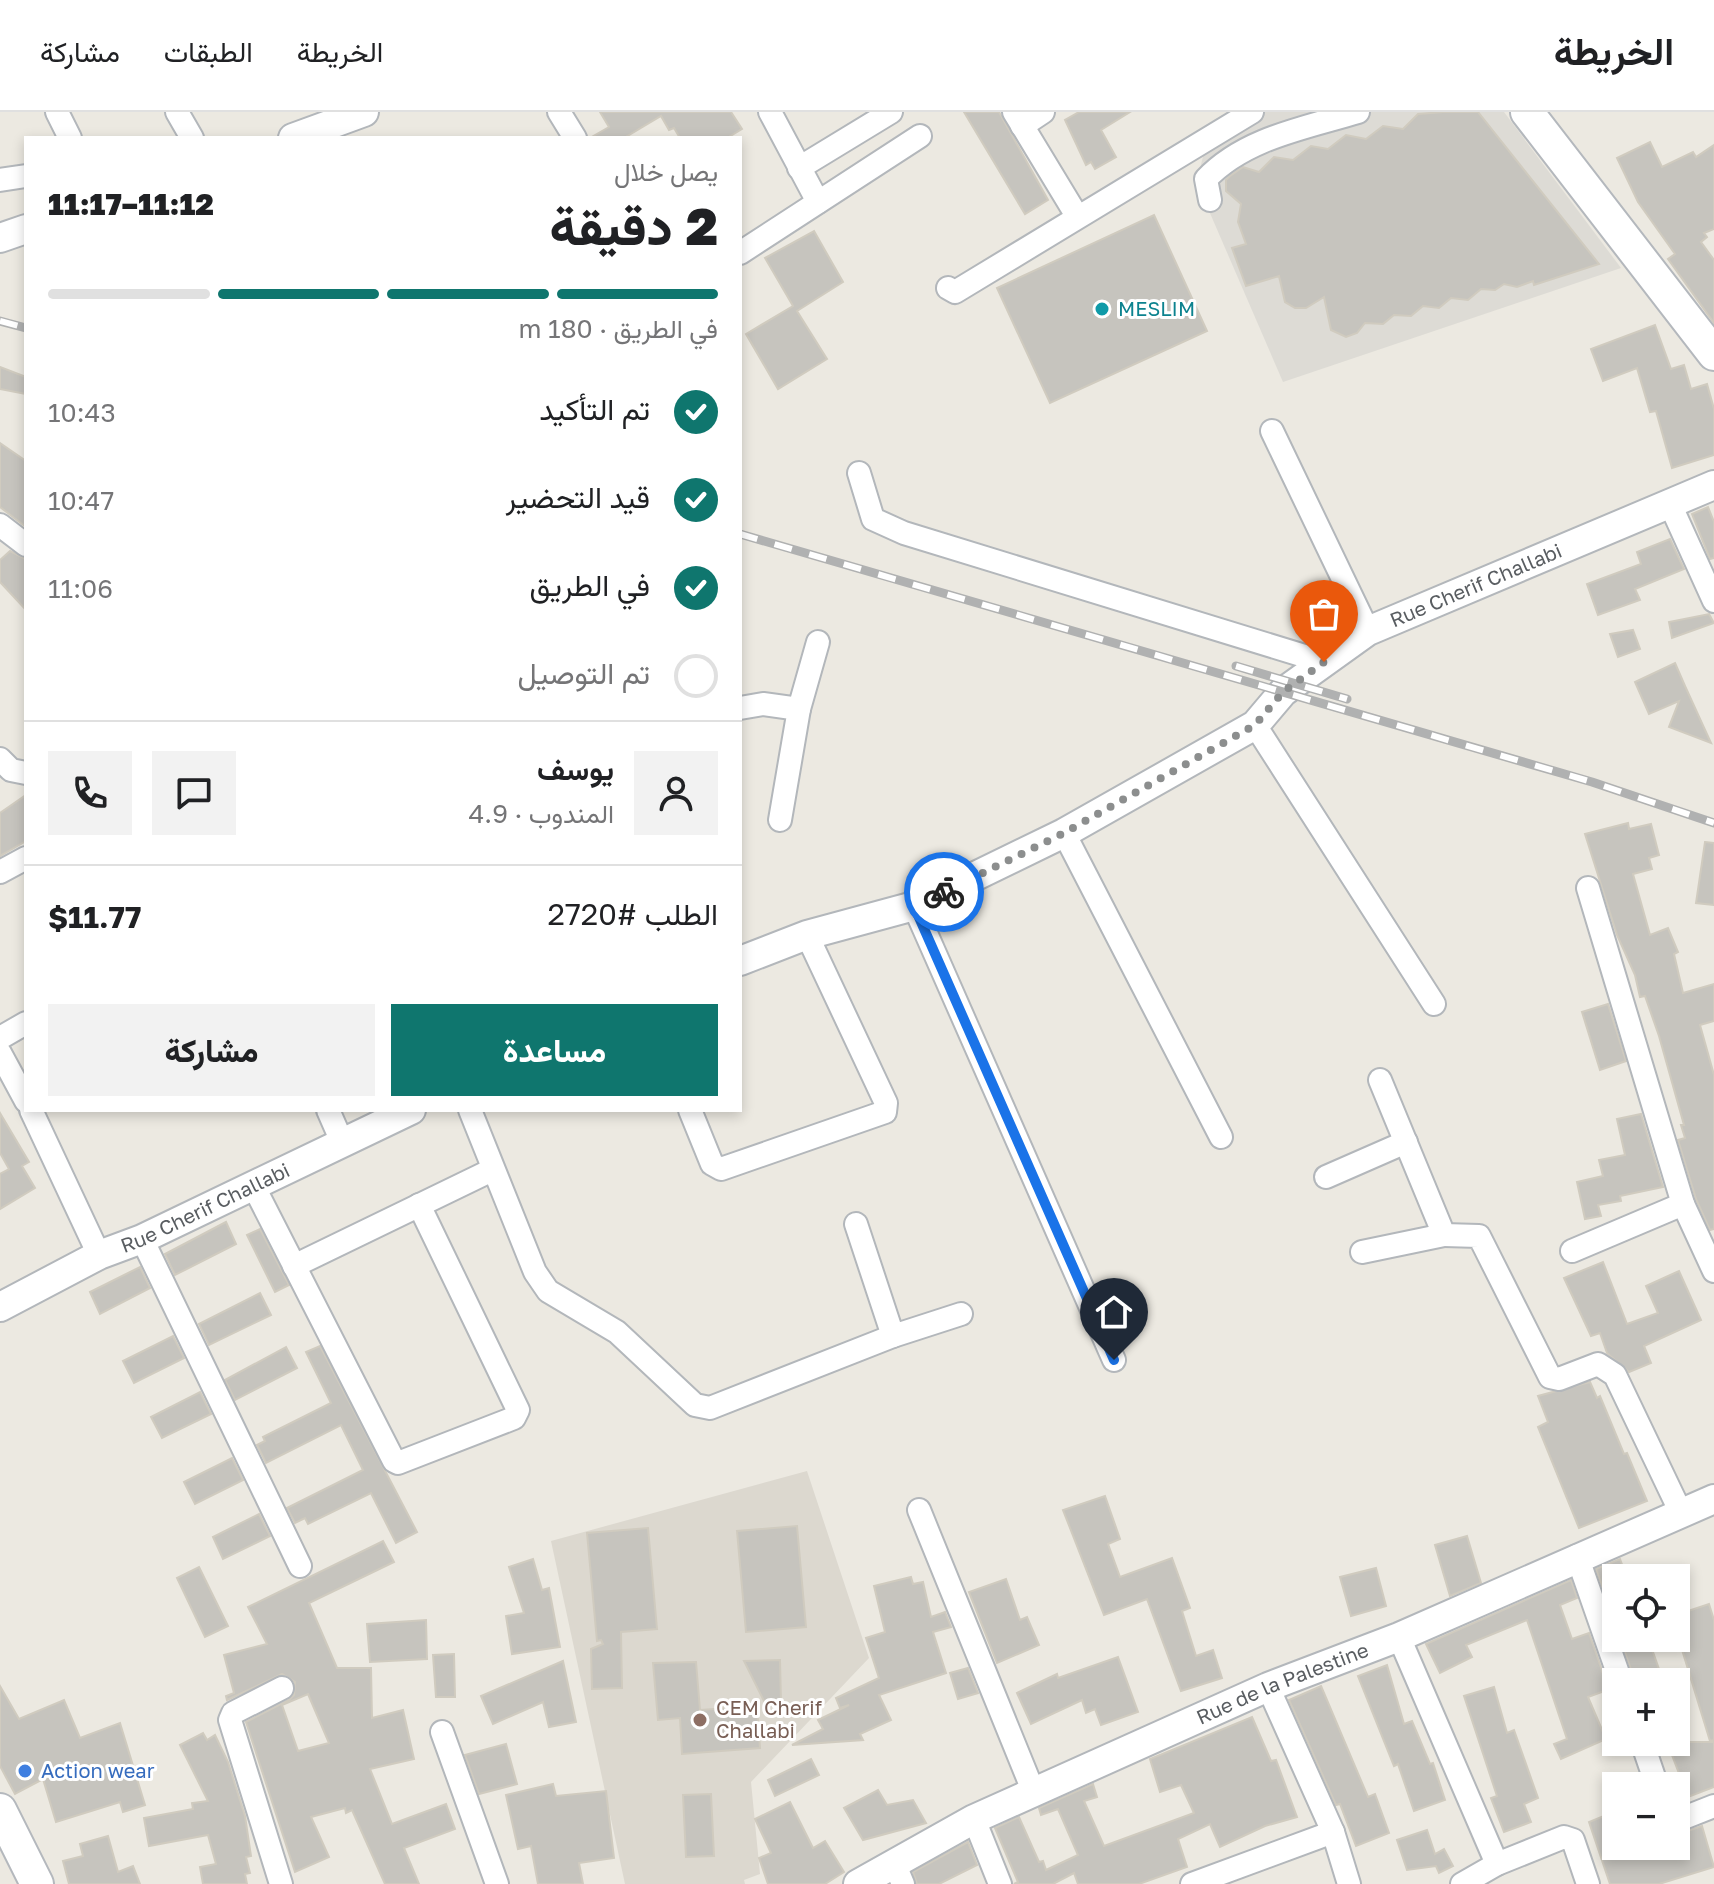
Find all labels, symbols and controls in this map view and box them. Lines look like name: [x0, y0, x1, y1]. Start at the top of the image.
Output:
text: الخريطة: [1554, 28, 1674, 73]
text: مشاركة: [40, 35, 120, 68]
text: الطبقات: [164, 35, 253, 68]
text: الخريطة: [297, 35, 383, 68]
text: يصل خلال: [614, 156, 718, 187]
text: 11:12–11:17: [48, 186, 214, 222]
text: 2 دقيقة: [550, 194, 718, 256]
place label: MESLIM: [1118, 296, 1195, 320]
marker: MESLIM: [1093, 300, 1111, 318]
text: في الطريق · 180 m: [519, 313, 718, 344]
icon: check: [674, 390, 718, 434]
text: تم التأكيد: [539, 391, 650, 427]
text: 10:43: [48, 397, 116, 428]
icon: check: [674, 478, 718, 522]
text: قيد التحضير: [506, 479, 650, 515]
text: 10:47: [48, 485, 114, 516]
street label: Rue Cherif Challabi: [1386, 538, 1565, 631]
icon: check: [674, 566, 718, 610]
text: في الطريق: [529, 567, 650, 603]
text: 11:06: [48, 573, 113, 604]
pin: [1290, 580, 1358, 662]
icon: bag: [1302, 592, 1346, 636]
text: تم التوصيل: [517, 655, 650, 691]
button: phone: [48, 751, 132, 835]
button: chat: [152, 751, 236, 835]
text: يوسف: [537, 751, 614, 787]
button: person: [634, 751, 718, 835]
text: المندوب · 4.9: [469, 798, 614, 829]
courier: [904, 852, 984, 932]
icon: bike: [922, 870, 966, 914]
text: الطلب #2720: [548, 896, 718, 932]
text: $11.77: [48, 899, 141, 935]
button: مشاركة: [48, 1004, 375, 1096]
button: مساعدة: [391, 1004, 718, 1096]
street label: Rue Cherif Challabi: [117, 1157, 293, 1257]
pin: [1080, 1278, 1148, 1360]
icon: home: [1092, 1290, 1136, 1334]
map controls: [1602, 1564, 1690, 1860]
button: locate: [1602, 1564, 1690, 1652]
street label: Rue de la Palestine: [1192, 1637, 1371, 1729]
button: +: [1602, 1668, 1690, 1756]
place label: CEM Cherif Challabi: [716, 1695, 822, 1742]
marker: CEM Cherif Challabi: [691, 1711, 709, 1729]
place label: Action wear: [41, 1758, 155, 1782]
marker: Action wear: [16, 1762, 34, 1780]
button: −: [1602, 1772, 1690, 1860]

